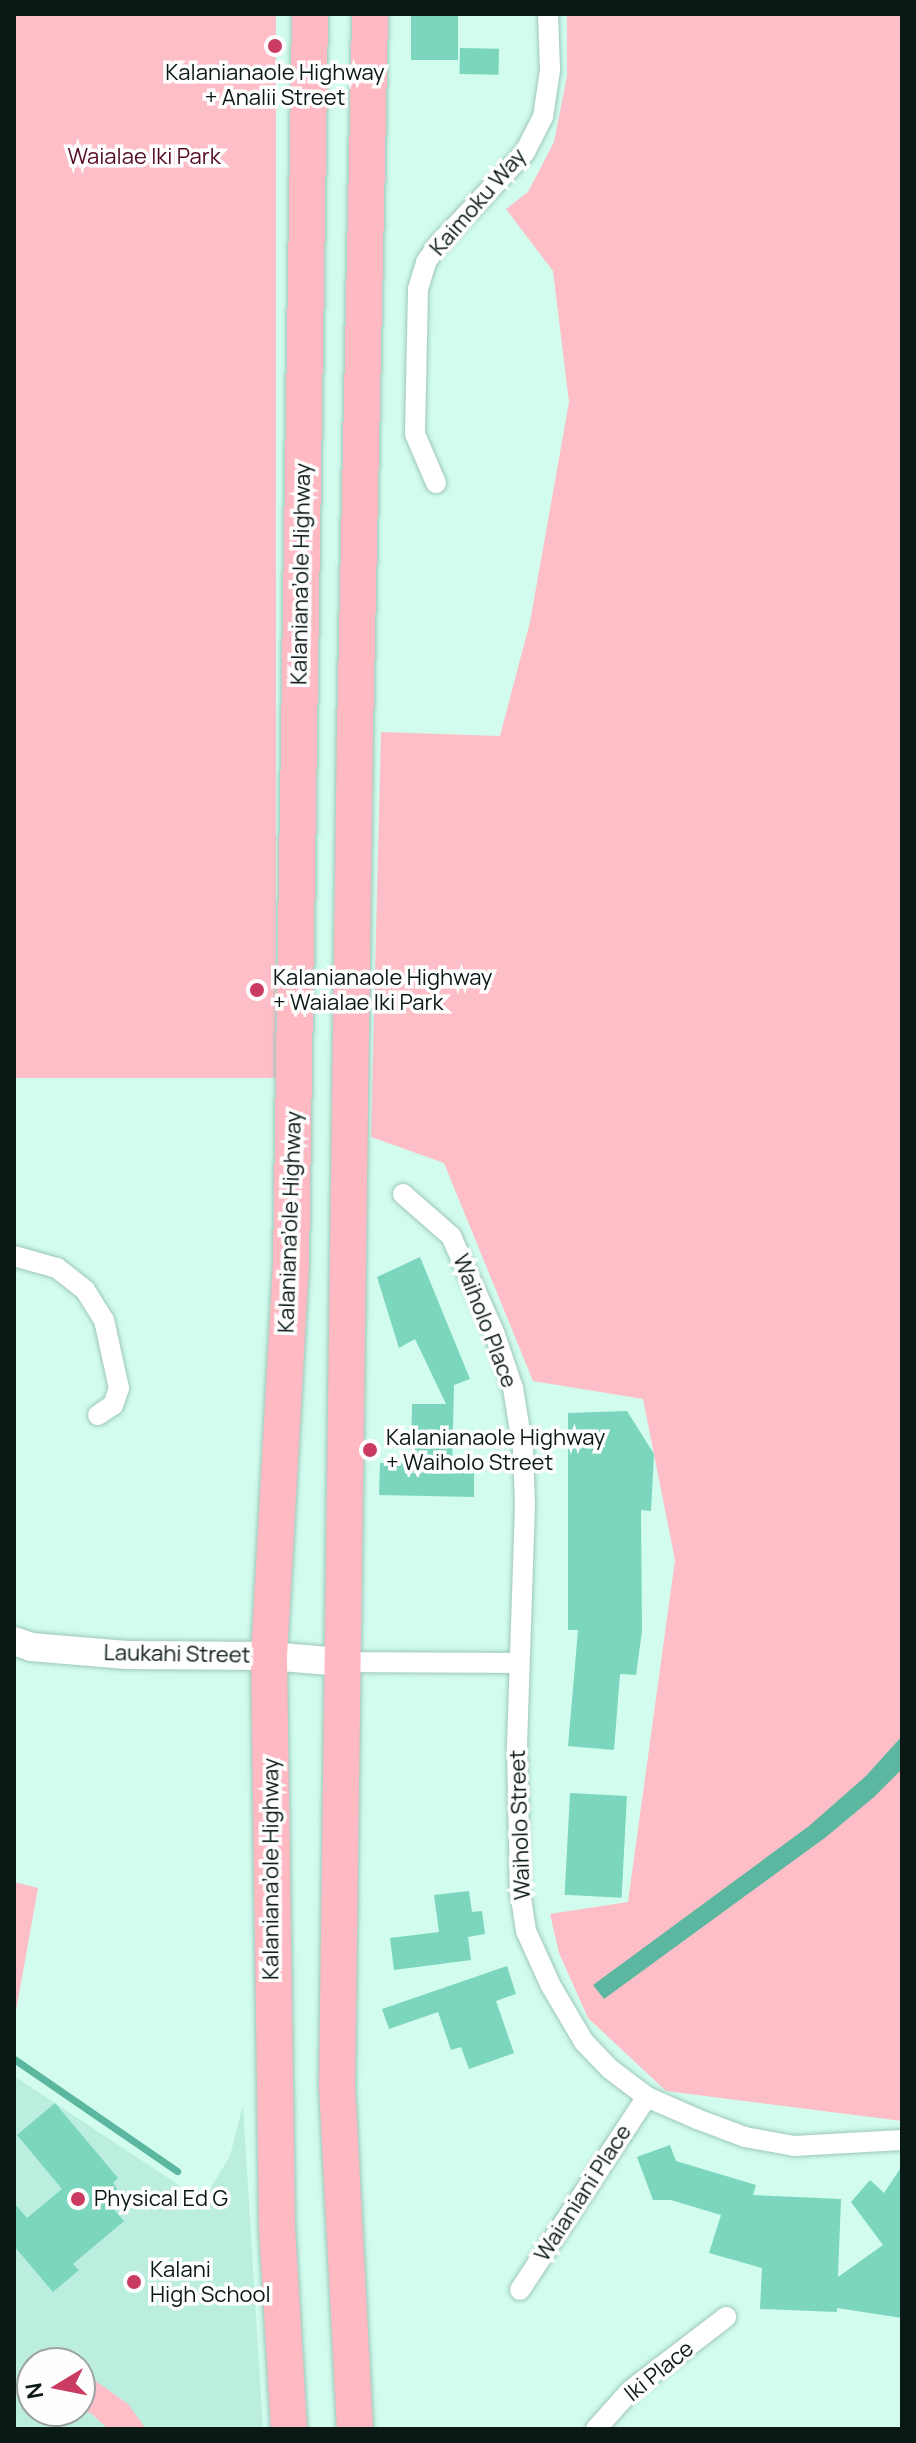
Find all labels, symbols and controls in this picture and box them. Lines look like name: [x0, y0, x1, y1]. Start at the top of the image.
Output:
marker: Kalanianaole Highway + Analii Street: [266, 37, 284, 55]
place label: Kalanianaole Highway + Analii Street: [165, 59, 385, 110]
street label: Kaimoku Way: [424, 143, 532, 261]
park label: Waialae Iki Park: [67, 144, 221, 170]
street label: Kalaniana’ole Highway: [286, 463, 316, 685]
place label: Kalanianaole Highway + Waialae Iki Park: [273, 964, 492, 1016]
marker: Kalanianaole Highway + Waialae Iki Park: [248, 981, 266, 999]
street label: Kalaniana’ole Highway: [273, 1111, 307, 1333]
street label: Waiholo Place: [447, 1250, 523, 1392]
place label: Kalanianaole Highway + Waiholo Street: [386, 1424, 605, 1476]
marker: Kalanianaole Highway + Waiholo Street: [361, 1441, 379, 1459]
street label: Laukahi Street: [103, 1640, 251, 1668]
street label: Waiholo Street: [504, 1749, 536, 1901]
street label: Kalaniana’ole Highway: [258, 1758, 284, 1980]
street label: Waianiani Place: [529, 2120, 637, 2266]
place label: Physical Ed G: [94, 2186, 228, 2212]
marker: Physical Ed G: [69, 2190, 87, 2208]
place label: Kalani High School: [150, 2256, 271, 2308]
marker: Kalani High School: [125, 2273, 143, 2291]
street label: Iki Place: [619, 2335, 699, 2407]
north arrow: [16, 2347, 96, 2427]
text: N: [18, 2380, 50, 2401]

